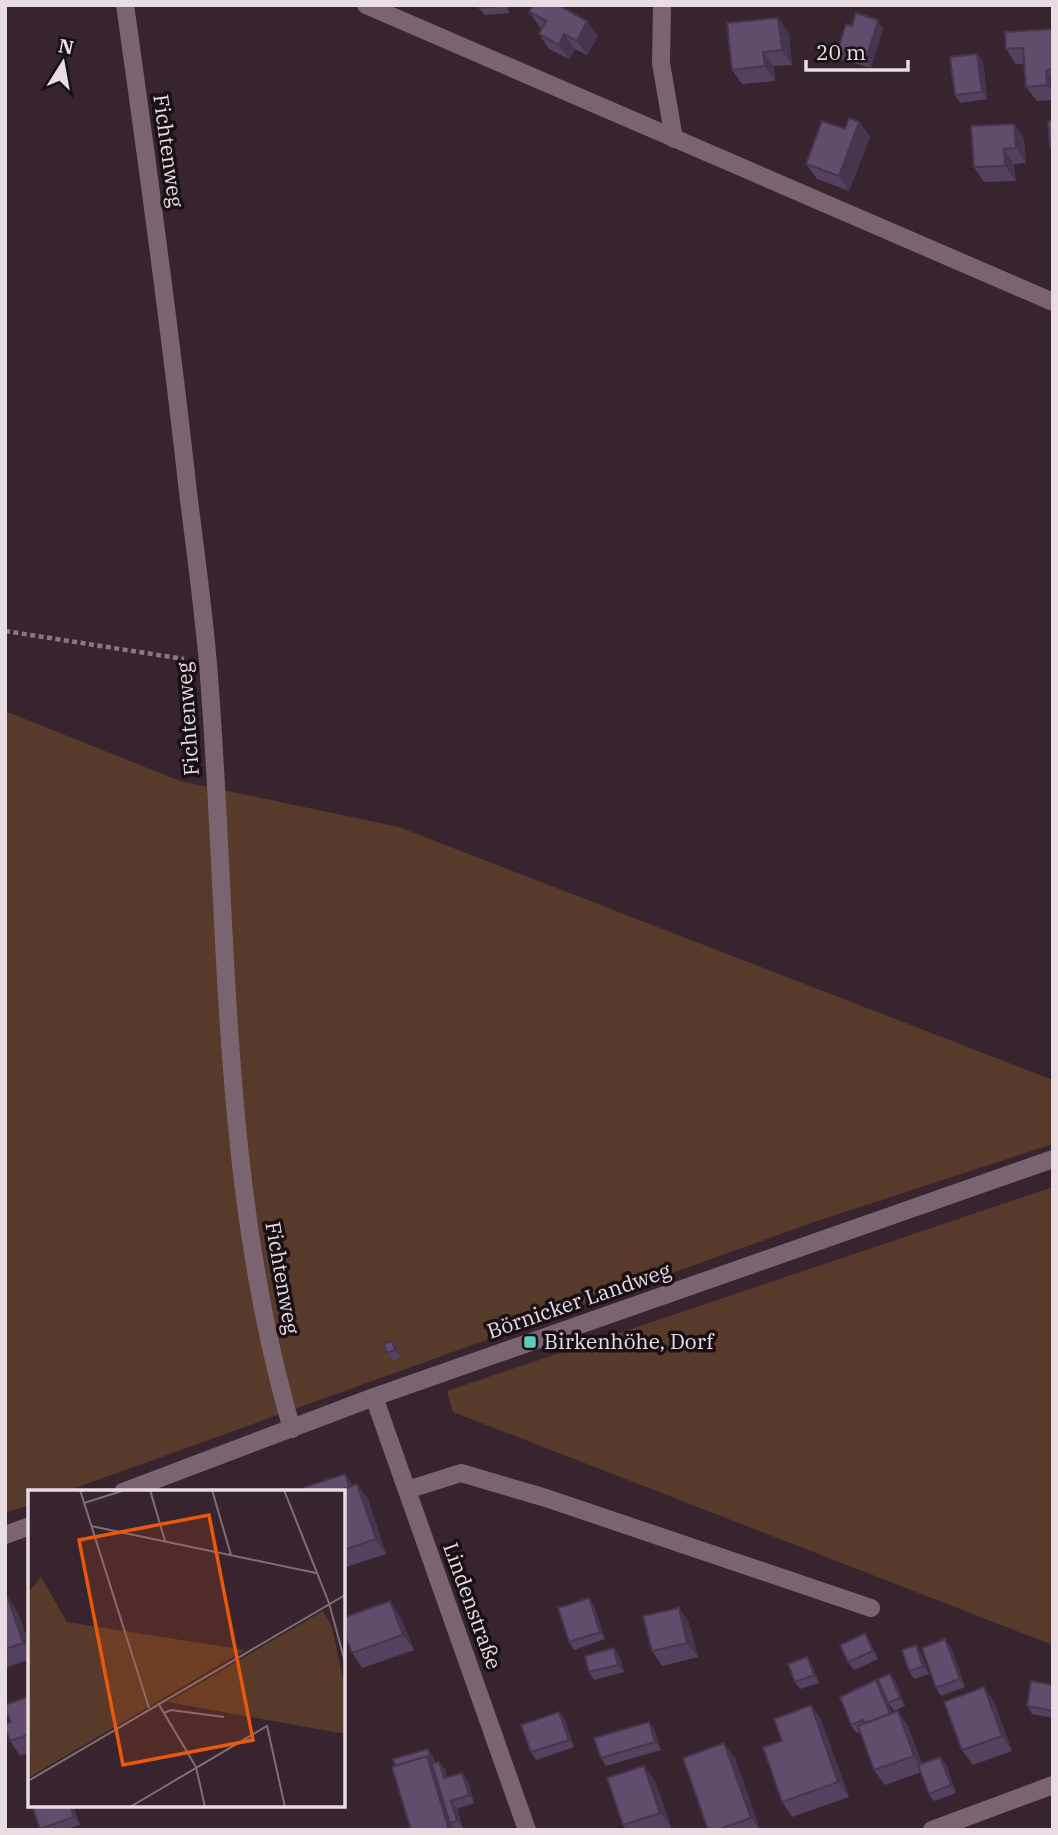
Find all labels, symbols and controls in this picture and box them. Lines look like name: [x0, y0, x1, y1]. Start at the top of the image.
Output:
north arrow: [28, 28, 98, 98]
scale bar: [806, 28, 908, 72]
text: N: [57, 33, 76, 60]
text: 20 m: [816, 38, 866, 66]
street label: Fichtenweg: [147, 93, 191, 210]
street label: Fichtenweg: [169, 661, 205, 777]
street label: Fichtenweg: [259, 1219, 307, 1337]
street label: Börnicker Landweg: [483, 1255, 675, 1345]
place label: Birkenhöhe, Dorf: [544, 1327, 715, 1355]
marker: Birkenhöhe, Dorf: [522, 1334, 538, 1350]
inset map: [28, 1490, 345, 1807]
street label: Lindenstraße: [437, 1538, 509, 1673]

